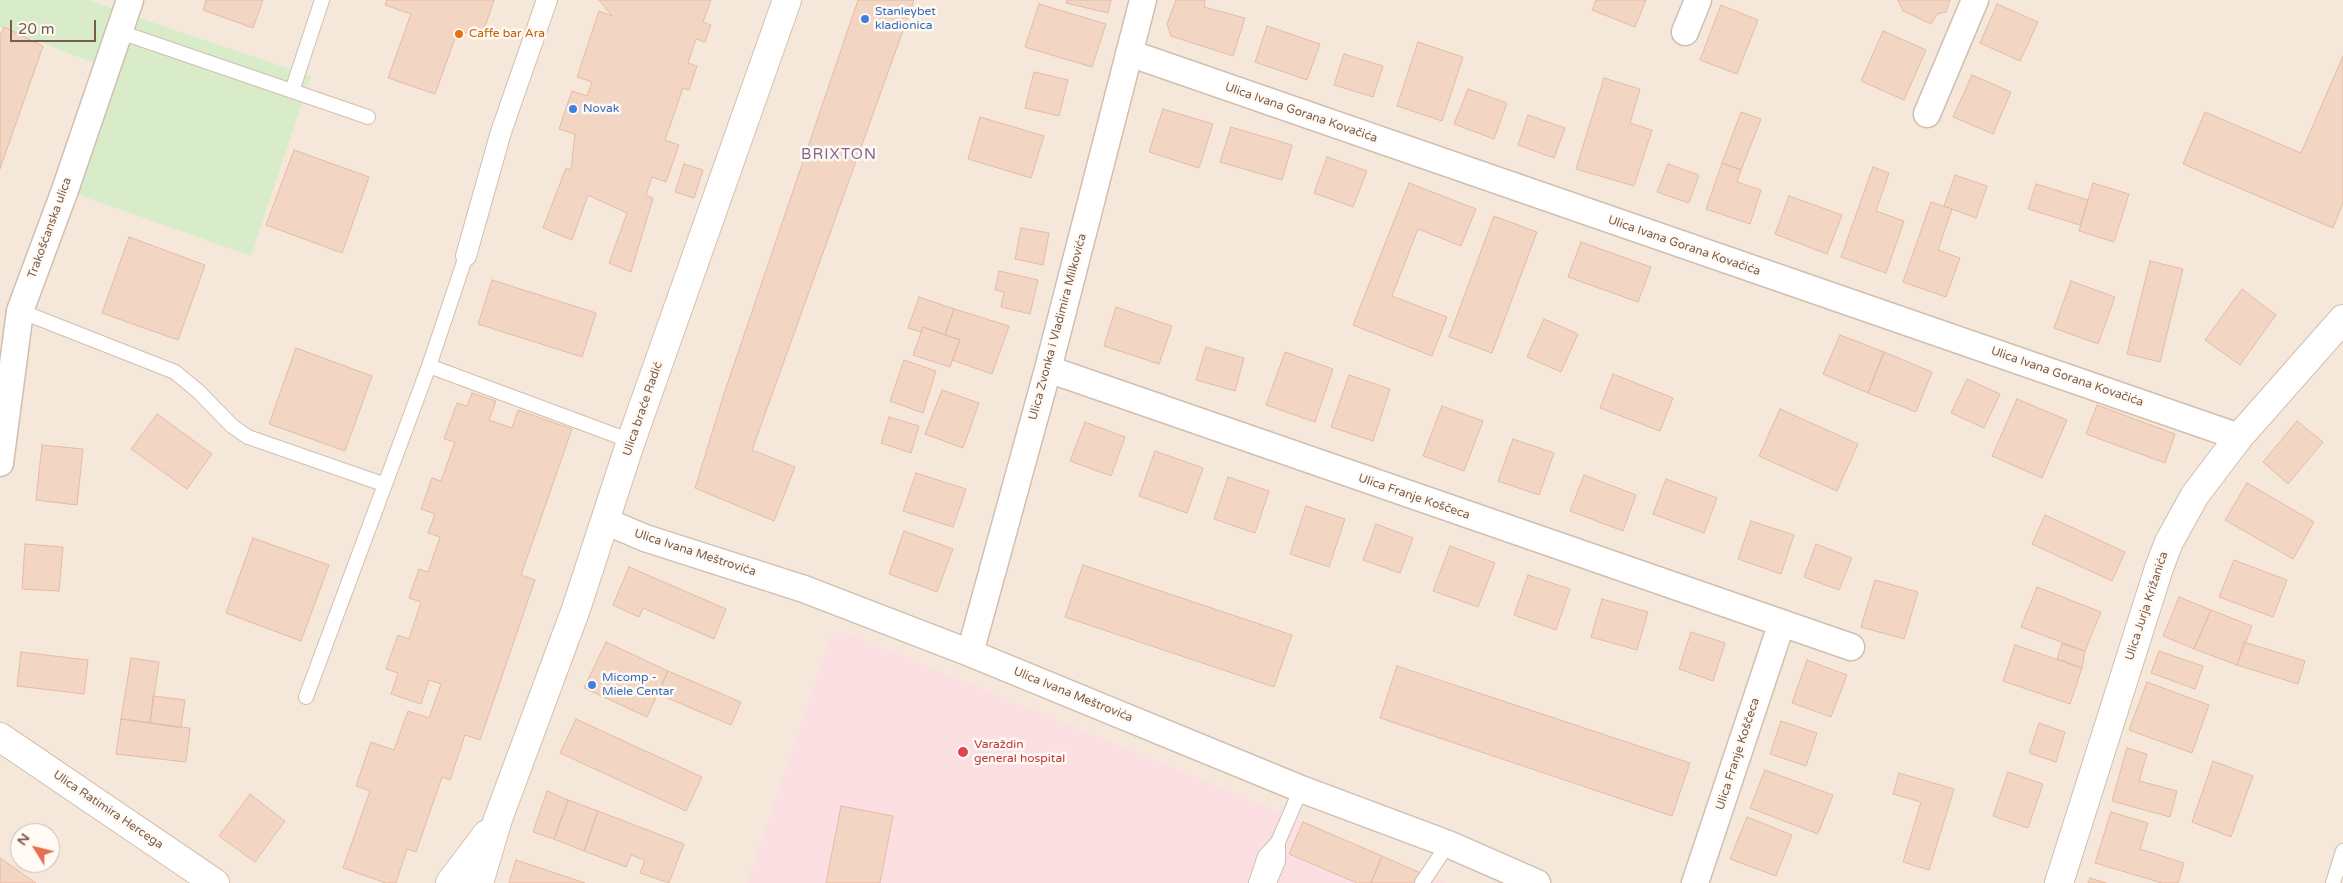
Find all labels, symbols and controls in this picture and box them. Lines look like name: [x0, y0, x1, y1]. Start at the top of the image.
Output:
place label: Stanleybet kladionica: [875, 5, 936, 33]
scale bar: [12, 10, 99, 42]
marker: Stanleybet kladionica: [859, 13, 871, 25]
text: 20 m: [18, 20, 55, 38]
place label: Caffe bar Ara: [469, 27, 545, 41]
marker: Caffe bar Ara: [453, 28, 465, 40]
street label: Ulica Ivana Gorana Kovačića: [1223, 80, 1379, 146]
place label: Novak: [583, 102, 619, 116]
marker: Novak: [567, 103, 579, 115]
district label: BRIXTON: [800, 146, 878, 164]
street label: Trakošćanska ulica: [25, 176, 75, 280]
street label: Ulica Ivana Gorana Kovačića: [1606, 213, 1762, 279]
street label: Ulica Zvonka i Vladimira Milkovića: [1026, 232, 1090, 422]
street label: Ulica Ivana Gorana Kovačića: [1989, 344, 2145, 410]
street label: Ulica braće Radić: [620, 360, 666, 458]
street label: Ulica Franje Koščeca: [1356, 471, 1472, 523]
street label: Ulica Ivana Meštrovića: [632, 526, 758, 580]
street label: Ulica Jurja Križanića: [2123, 550, 2171, 662]
street label: Ulica Ivana Meštrovića: [1011, 664, 1135, 726]
place label: Micomp - Miele Centar: [602, 671, 674, 699]
marker: Micomp - Miele Centar: [586, 679, 598, 691]
street label: Ulica Franje Koščeca: [1713, 696, 1763, 812]
place label: Varaždin general hospital: [974, 738, 1065, 766]
marker: Varaždin general hospital: [956, 745, 970, 759]
street label: Ulica Ratimira Hercega: [50, 768, 166, 852]
north arrow: [10, 823, 60, 873]
text: N: [13, 830, 33, 849]

